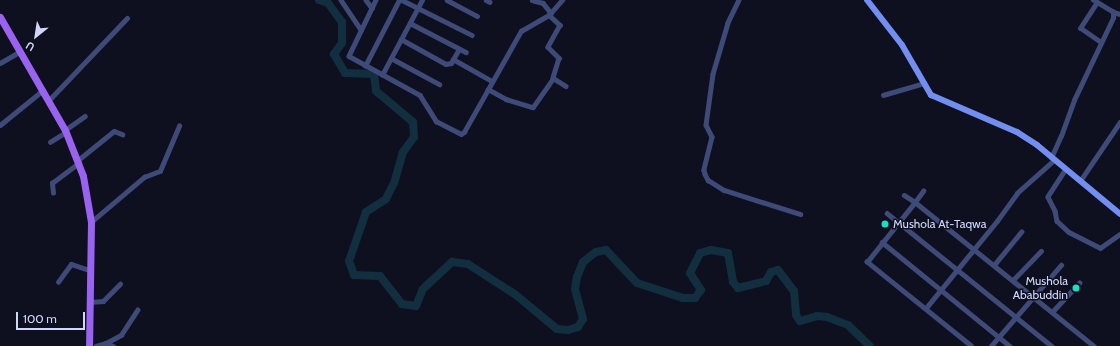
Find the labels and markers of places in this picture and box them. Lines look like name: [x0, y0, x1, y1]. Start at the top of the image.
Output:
place label: Mushola At-Taqwa: [893, 217, 986, 231]
marker: Mushola At-Taqwa: [880, 219, 890, 229]
place label: Mushola Ababuddin: [1013, 274, 1068, 302]
marker: Mushola Ababuddin: [1071, 283, 1081, 293]

